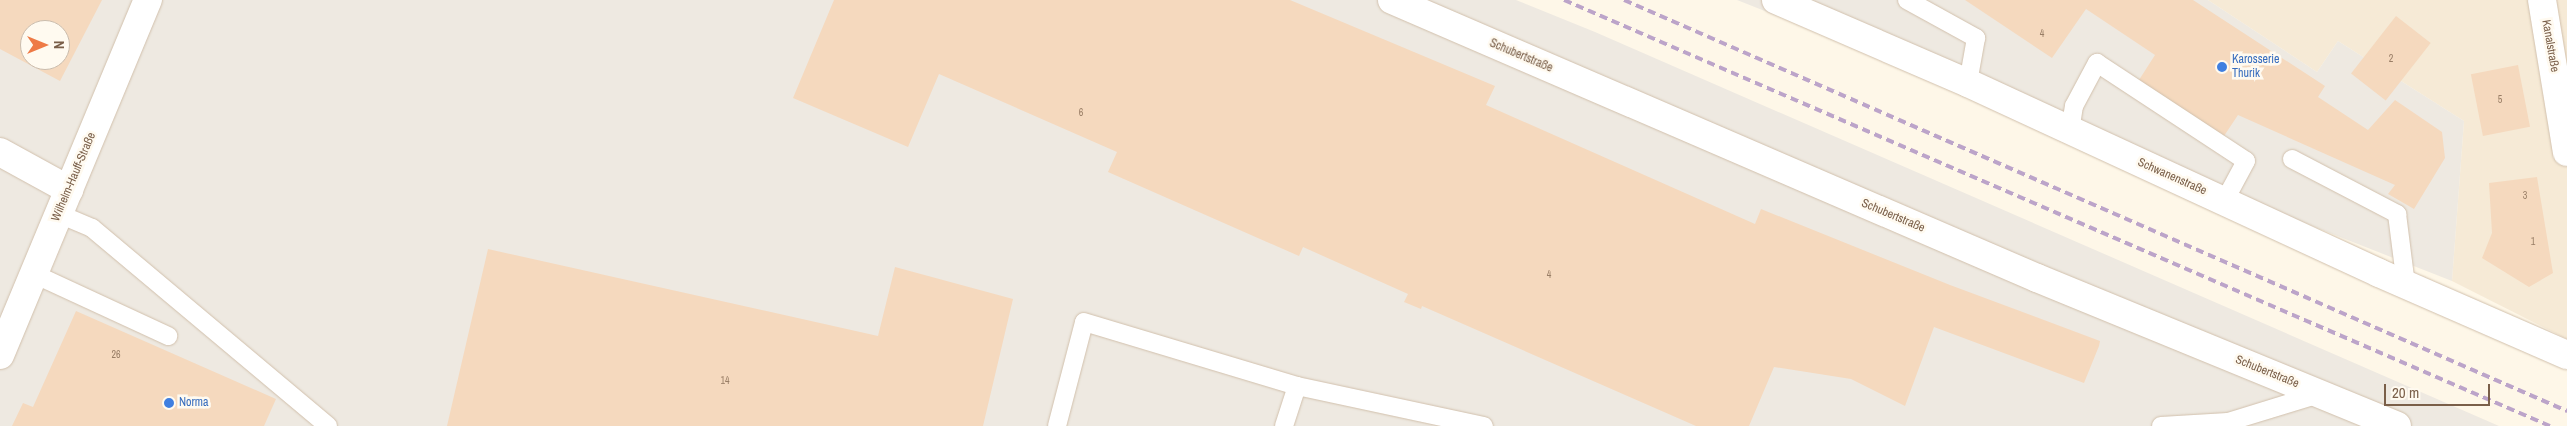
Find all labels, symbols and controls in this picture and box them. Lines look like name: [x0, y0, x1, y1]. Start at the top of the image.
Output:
street label: Kanalstraße: [2538, 19, 2562, 73]
north arrow: [20, 20, 70, 70]
house number: 4: [2040, 28, 2044, 40]
street label: Schubertstraße: [1487, 36, 1555, 76]
text: N: [50, 41, 68, 49]
place label: Karosserie Thurik: [2232, 53, 2280, 81]
house number: 2: [2389, 53, 2393, 65]
marker: Karosserie Thurik: [2216, 61, 2228, 73]
house number: 5: [2498, 94, 2502, 106]
house number: 6: [1079, 107, 1083, 119]
street label: Wilhelm-Hauff-Straße: [49, 130, 99, 224]
street label: Schwanenstraße: [2135, 155, 2209, 199]
house number: 3: [2523, 190, 2527, 202]
street label: Schubertstraße: [1859, 196, 1927, 236]
house number: 1: [2531, 236, 2535, 248]
house number: 4: [1547, 269, 1551, 281]
house number: 26: [111, 349, 121, 361]
street label: Schubertstraße: [2233, 353, 2301, 391]
scale bar: [2387, 374, 2493, 406]
house number: 14: [720, 375, 730, 387]
text: 20 m: [2392, 382, 2419, 403]
place label: Norma: [179, 396, 209, 410]
marker: Norma: [163, 397, 175, 409]

